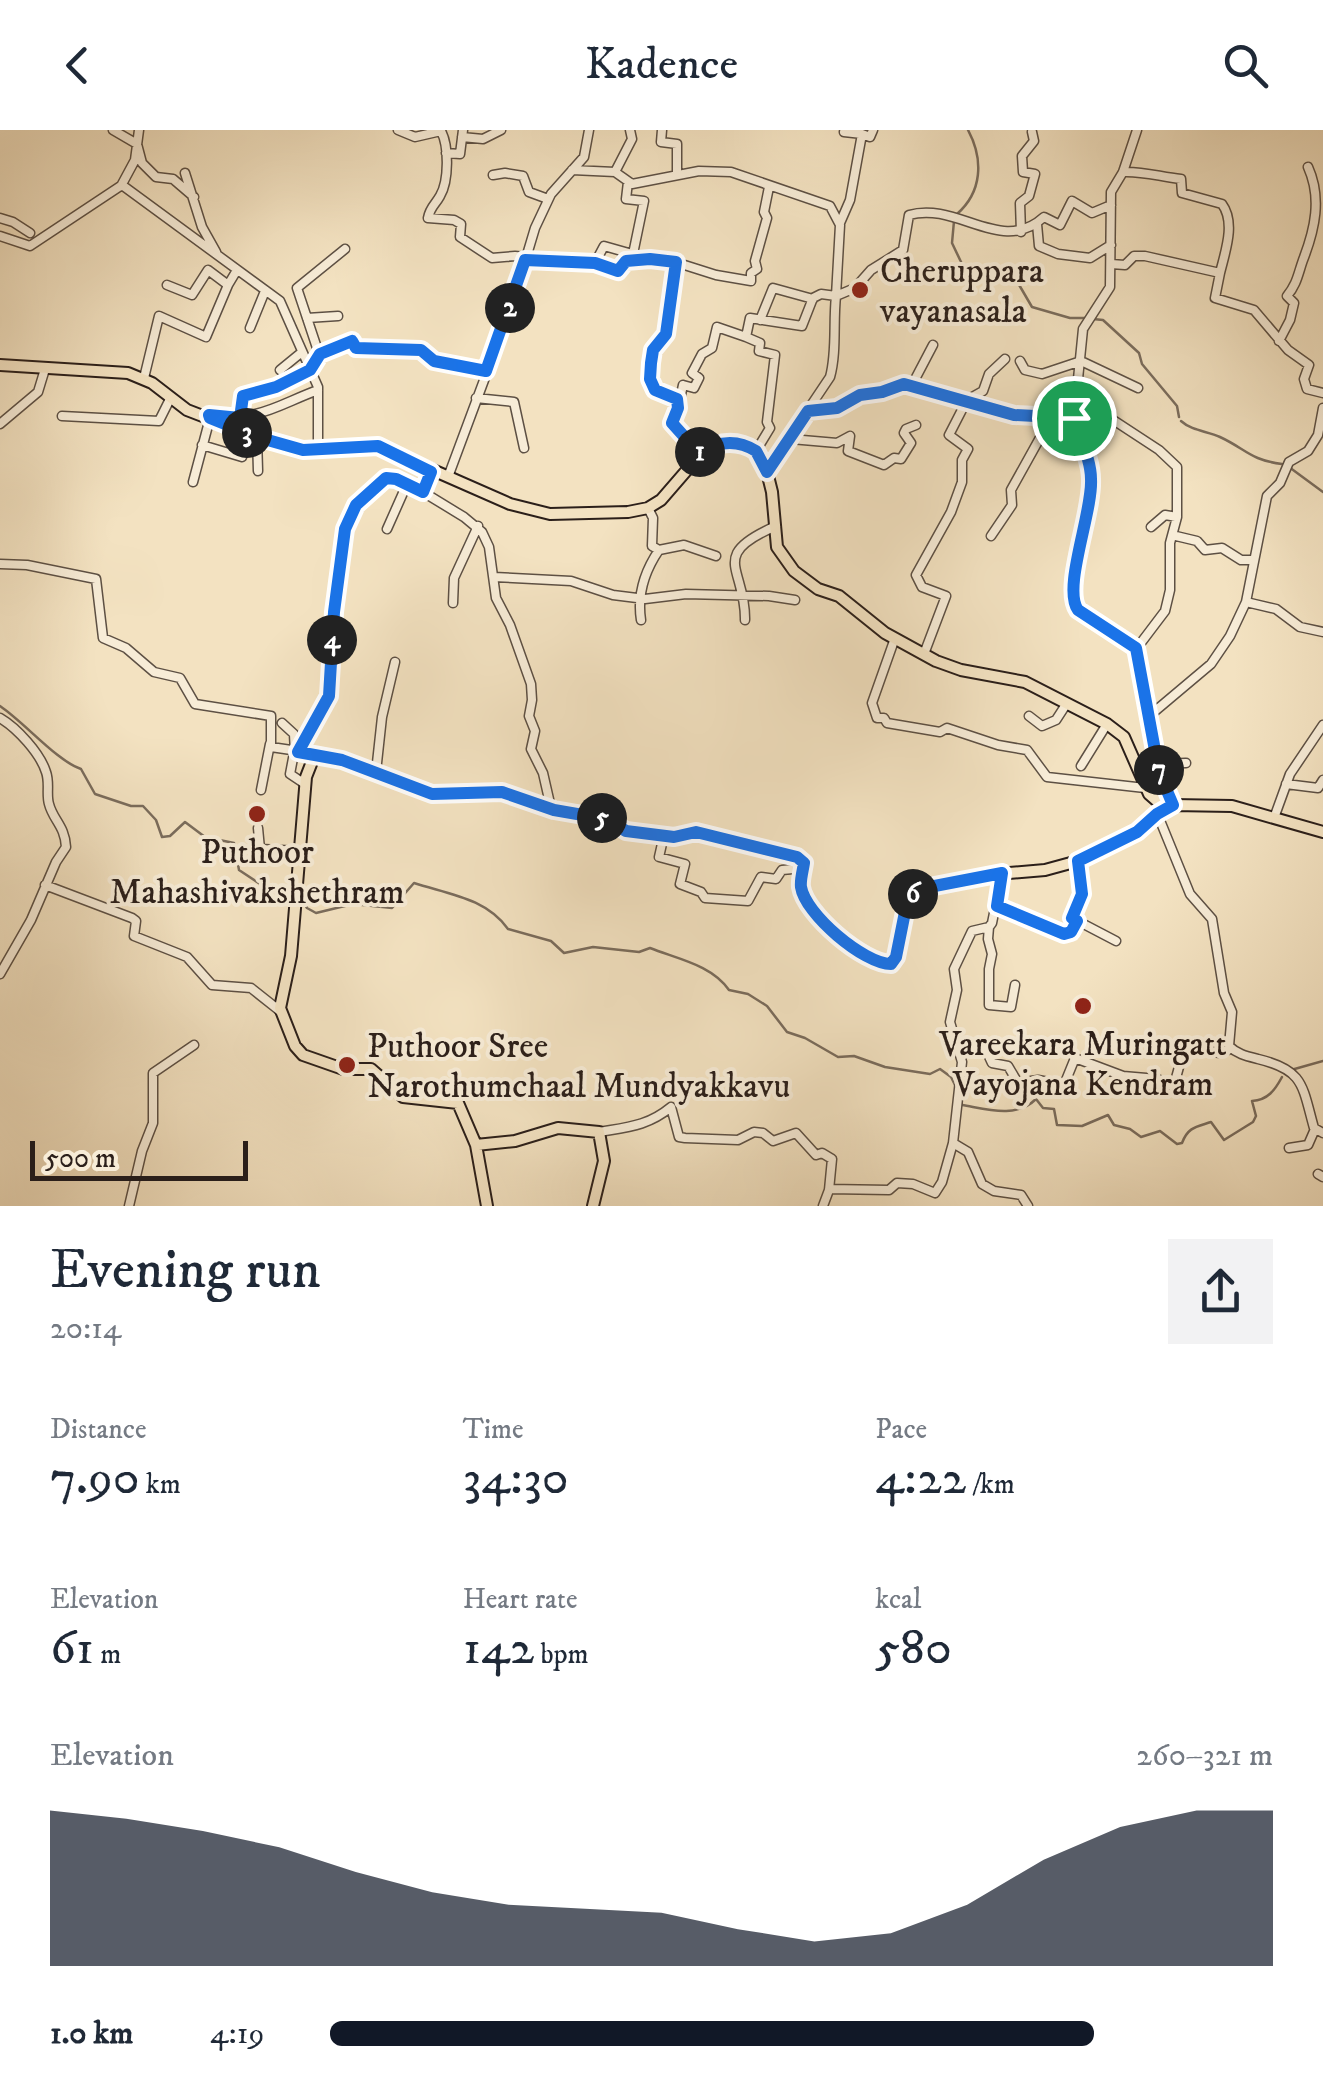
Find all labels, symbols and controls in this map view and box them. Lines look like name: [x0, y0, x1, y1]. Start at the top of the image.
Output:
text: Kadence: [585, 37, 738, 93]
icon: back: [50, 38, 105, 93]
icon: search: [1218, 38, 1273, 93]
place label: Cheruppara vayanasala: [879, 250, 1044, 334]
marker: Cheruppara vayanasala: [849, 279, 871, 301]
pin: 2: [485, 283, 535, 333]
text: 2: [503, 290, 517, 325]
pin: [1032, 376, 1117, 461]
icon: arrive: [1047, 391, 1102, 446]
pin: 3: [222, 408, 272, 458]
text: 3: [242, 415, 252, 450]
pin: 1: [675, 427, 725, 477]
text: 1: [695, 434, 705, 469]
pin: 4: [307, 615, 357, 665]
text: 4: [324, 622, 340, 657]
pin: 7: [1134, 745, 1184, 795]
text: 7: [1152, 752, 1166, 787]
pin: 5: [577, 793, 627, 843]
text: 5: [595, 800, 609, 835]
marker: Puthoor Mahashivakshethram: [246, 803, 268, 825]
place label: Puthoor Mahashivakshethram: [110, 831, 404, 915]
pin: 6: [888, 869, 938, 919]
text: 6: [906, 876, 920, 911]
marker: Vareekara Muringatt Vayojana Kendram: [1072, 995, 1094, 1017]
place label: Vareekara Muringatt Vayojana Kendram: [938, 1023, 1227, 1107]
place label: Puthoor Sree Narothumchaal Mundyakkavu: [367, 1025, 790, 1109]
marker: Puthoor Sree Narothumchaal Mundyakkavu: [336, 1054, 358, 1076]
scale bar: [30, 1136, 248, 1180]
text: 500 m: [45, 1141, 116, 1176]
text: Evening run: [50, 1237, 321, 1306]
button: share: [1168, 1239, 1273, 1344]
text: 20:14: [50, 1309, 121, 1349]
text: Distance: [50, 1412, 146, 1447]
text: Time: [463, 1412, 523, 1447]
text: Pace: [875, 1412, 927, 1447]
text: 7.90: [50, 1447, 140, 1510]
text: 34:30: [463, 1447, 569, 1510]
text: 4:22: [875, 1447, 966, 1510]
text: km: [140, 1467, 181, 1502]
text: /km: [966, 1467, 1015, 1502]
text: Elevation: [50, 1582, 158, 1617]
text: Heart rate: [463, 1582, 578, 1617]
text: kcal: [875, 1582, 921, 1617]
text: 61: [50, 1617, 94, 1680]
text: 142: [463, 1617, 534, 1680]
text: 580: [875, 1617, 952, 1680]
text: m: [94, 1637, 121, 1672]
text: bpm: [534, 1637, 589, 1672]
text: Elevation: [50, 1736, 174, 1776]
text: 260–321 m: [1136, 1736, 1273, 1776]
text: 1.0 km: [50, 2014, 133, 2054]
text: 4:19: [210, 2014, 264, 2054]

